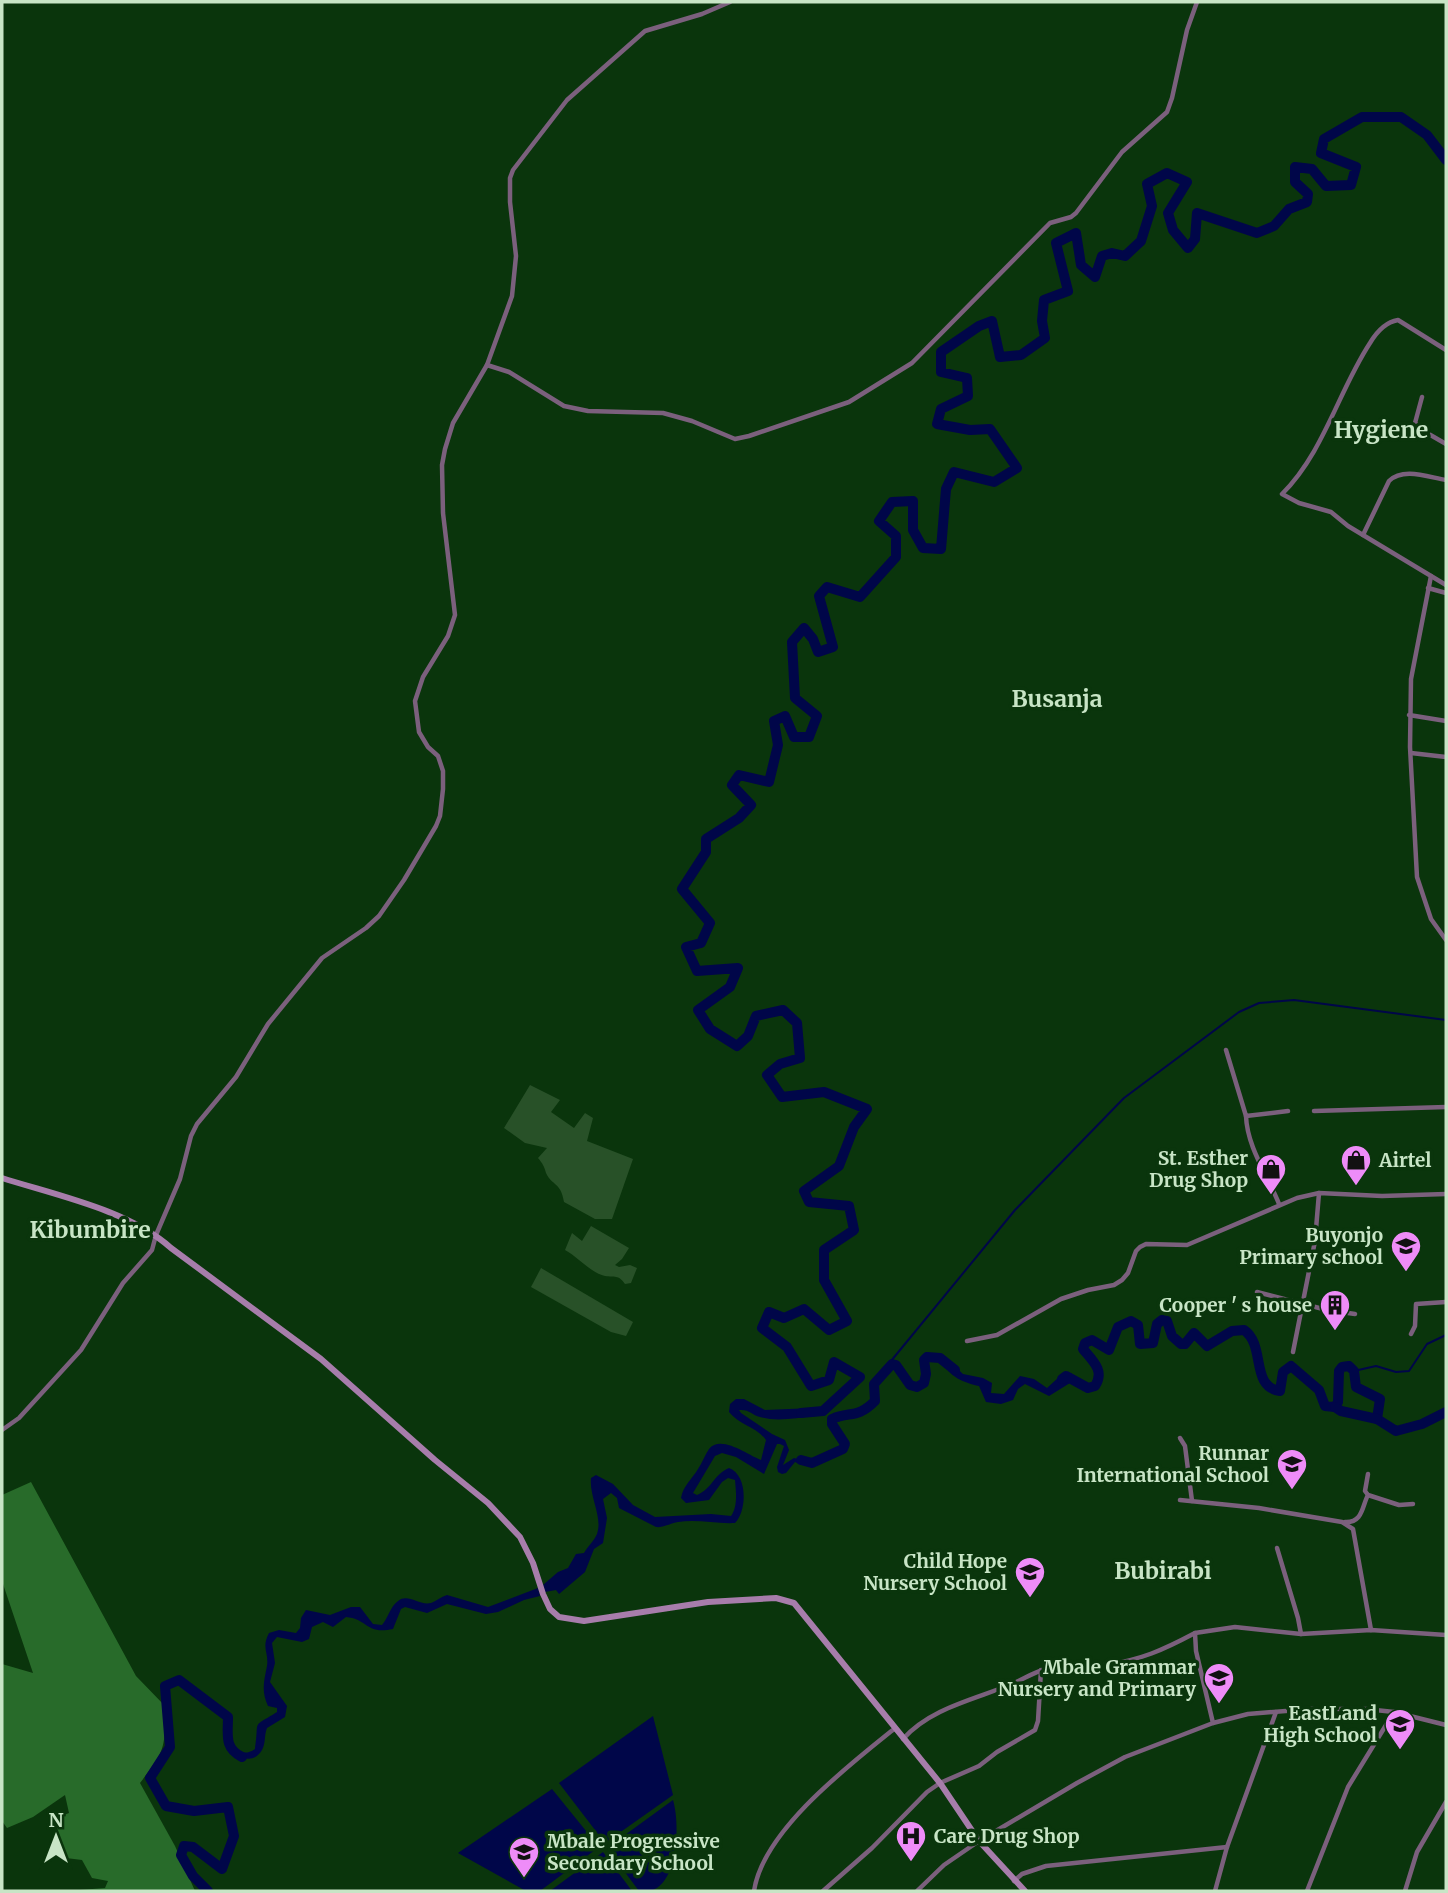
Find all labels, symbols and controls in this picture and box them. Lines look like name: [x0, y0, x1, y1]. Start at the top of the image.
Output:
district label: Hygiene: [1334, 415, 1428, 444]
district label: Busanja: [1011, 684, 1103, 713]
shop icon: Airtel: [1339, 1143, 1373, 1187]
place label: St. Esther Drug Shop: [1149, 1146, 1248, 1192]
place label: Airtel: [1378, 1148, 1431, 1172]
shop icon: St. Esther Drug Shop: [1254, 1152, 1288, 1196]
district label: Kibumbire: [29, 1215, 151, 1244]
place label: Buyonjo Primary school: [1239, 1223, 1383, 1269]
school or university icon: Buyonjo Primary school: [1389, 1229, 1423, 1273]
building icon: Cooper ' s house: [1318, 1288, 1352, 1332]
place label: Cooper ' s house: [1160, 1293, 1312, 1317]
place label: Runnar International School: [1077, 1441, 1269, 1487]
school or university icon: Runnar International School: [1275, 1447, 1309, 1491]
place label: Child Hope Nursery School: [863, 1549, 1007, 1595]
school or university icon: Child Hope Nursery School: [1013, 1555, 1047, 1599]
district label: Bubirabi: [1114, 1556, 1212, 1585]
place label: Mbale Grammar Nursery and Primary: [998, 1655, 1197, 1701]
school or university icon: Mbale Grammar Nursery and Primary: [1202, 1661, 1236, 1705]
place label: EastLand High School: [1263, 1701, 1377, 1747]
school or university icon: EastLand High School: [1383, 1707, 1417, 1751]
north arrow: [21, 1802, 91, 1872]
text: N: [48, 1808, 64, 1832]
hospital icon: Care Drug Shop: [894, 1819, 928, 1863]
place label: Care Drug Shop: [934, 1824, 1080, 1848]
place label: Mbale Progressive Secondary School: [547, 1829, 720, 1875]
school or university icon: Mbale Progressive Secondary School: [507, 1835, 541, 1879]

